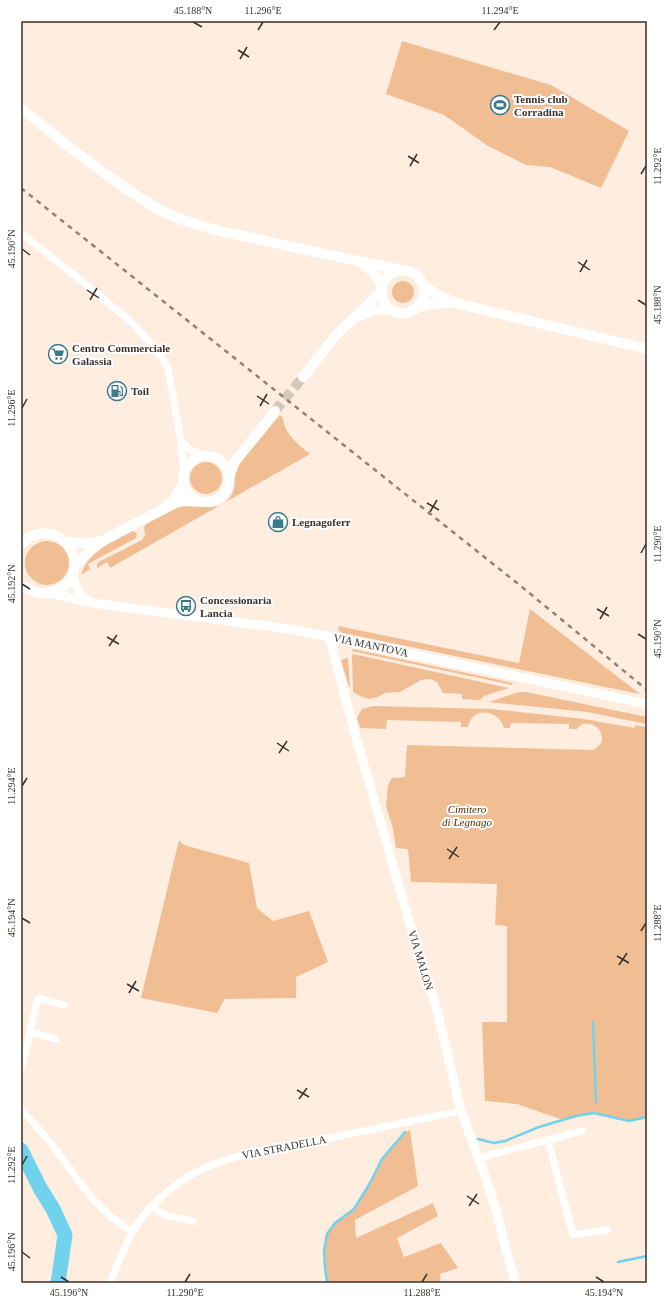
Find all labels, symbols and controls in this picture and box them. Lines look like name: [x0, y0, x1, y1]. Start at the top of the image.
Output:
text: 45.188°N: [174, 5, 212, 16]
text: 11.296°E: [244, 5, 282, 16]
text: 11.294°E: [481, 5, 519, 16]
place label: Tennis club Corradina: [514, 93, 568, 118]
sports icon: Tennis club Corradina: [489, 94, 511, 116]
text: 11.292°E: [652, 147, 663, 185]
text: 45.190°N: [6, 230, 17, 268]
text: 45.188°N: [652, 286, 663, 324]
place label: Centro Commerciale Galassia: [72, 342, 170, 367]
supermarket icon: Centro Commerciale Galassia: [47, 343, 69, 365]
fuel station icon: Toil: [106, 380, 128, 402]
place label: Toil: [131, 385, 149, 397]
text: 11.296°E: [6, 389, 17, 427]
shop icon: Legnagoferr: [267, 511, 289, 533]
place label: Legnagoferr: [292, 516, 351, 528]
text: 11.290°E: [652, 525, 663, 563]
text: 45.192°N: [6, 565, 17, 603]
place label: Concessionaria Lancia: [200, 594, 272, 619]
bus stop icon: Concessionaria Lancia: [175, 595, 197, 617]
text: 45.190°N: [652, 620, 663, 658]
street label: VIA MANTOVA: [332, 631, 410, 659]
text: 11.294°E: [6, 767, 17, 805]
park label: Cimitero di Legnago: [442, 803, 492, 828]
text: 45.194°N: [6, 899, 17, 937]
text: 11.288°E: [652, 904, 663, 942]
street label: VIA MALON: [406, 929, 436, 991]
street label: VIA STRADELLA: [241, 1133, 327, 1161]
text: 11.292°E: [6, 1146, 17, 1184]
text: 45.196°N: [6, 1233, 17, 1271]
text: 45.196°N: [50, 1287, 88, 1298]
text: 11.290°E: [166, 1287, 204, 1298]
text: 11.288°E: [403, 1287, 441, 1298]
text: 45.194°N: [585, 1287, 623, 1298]

